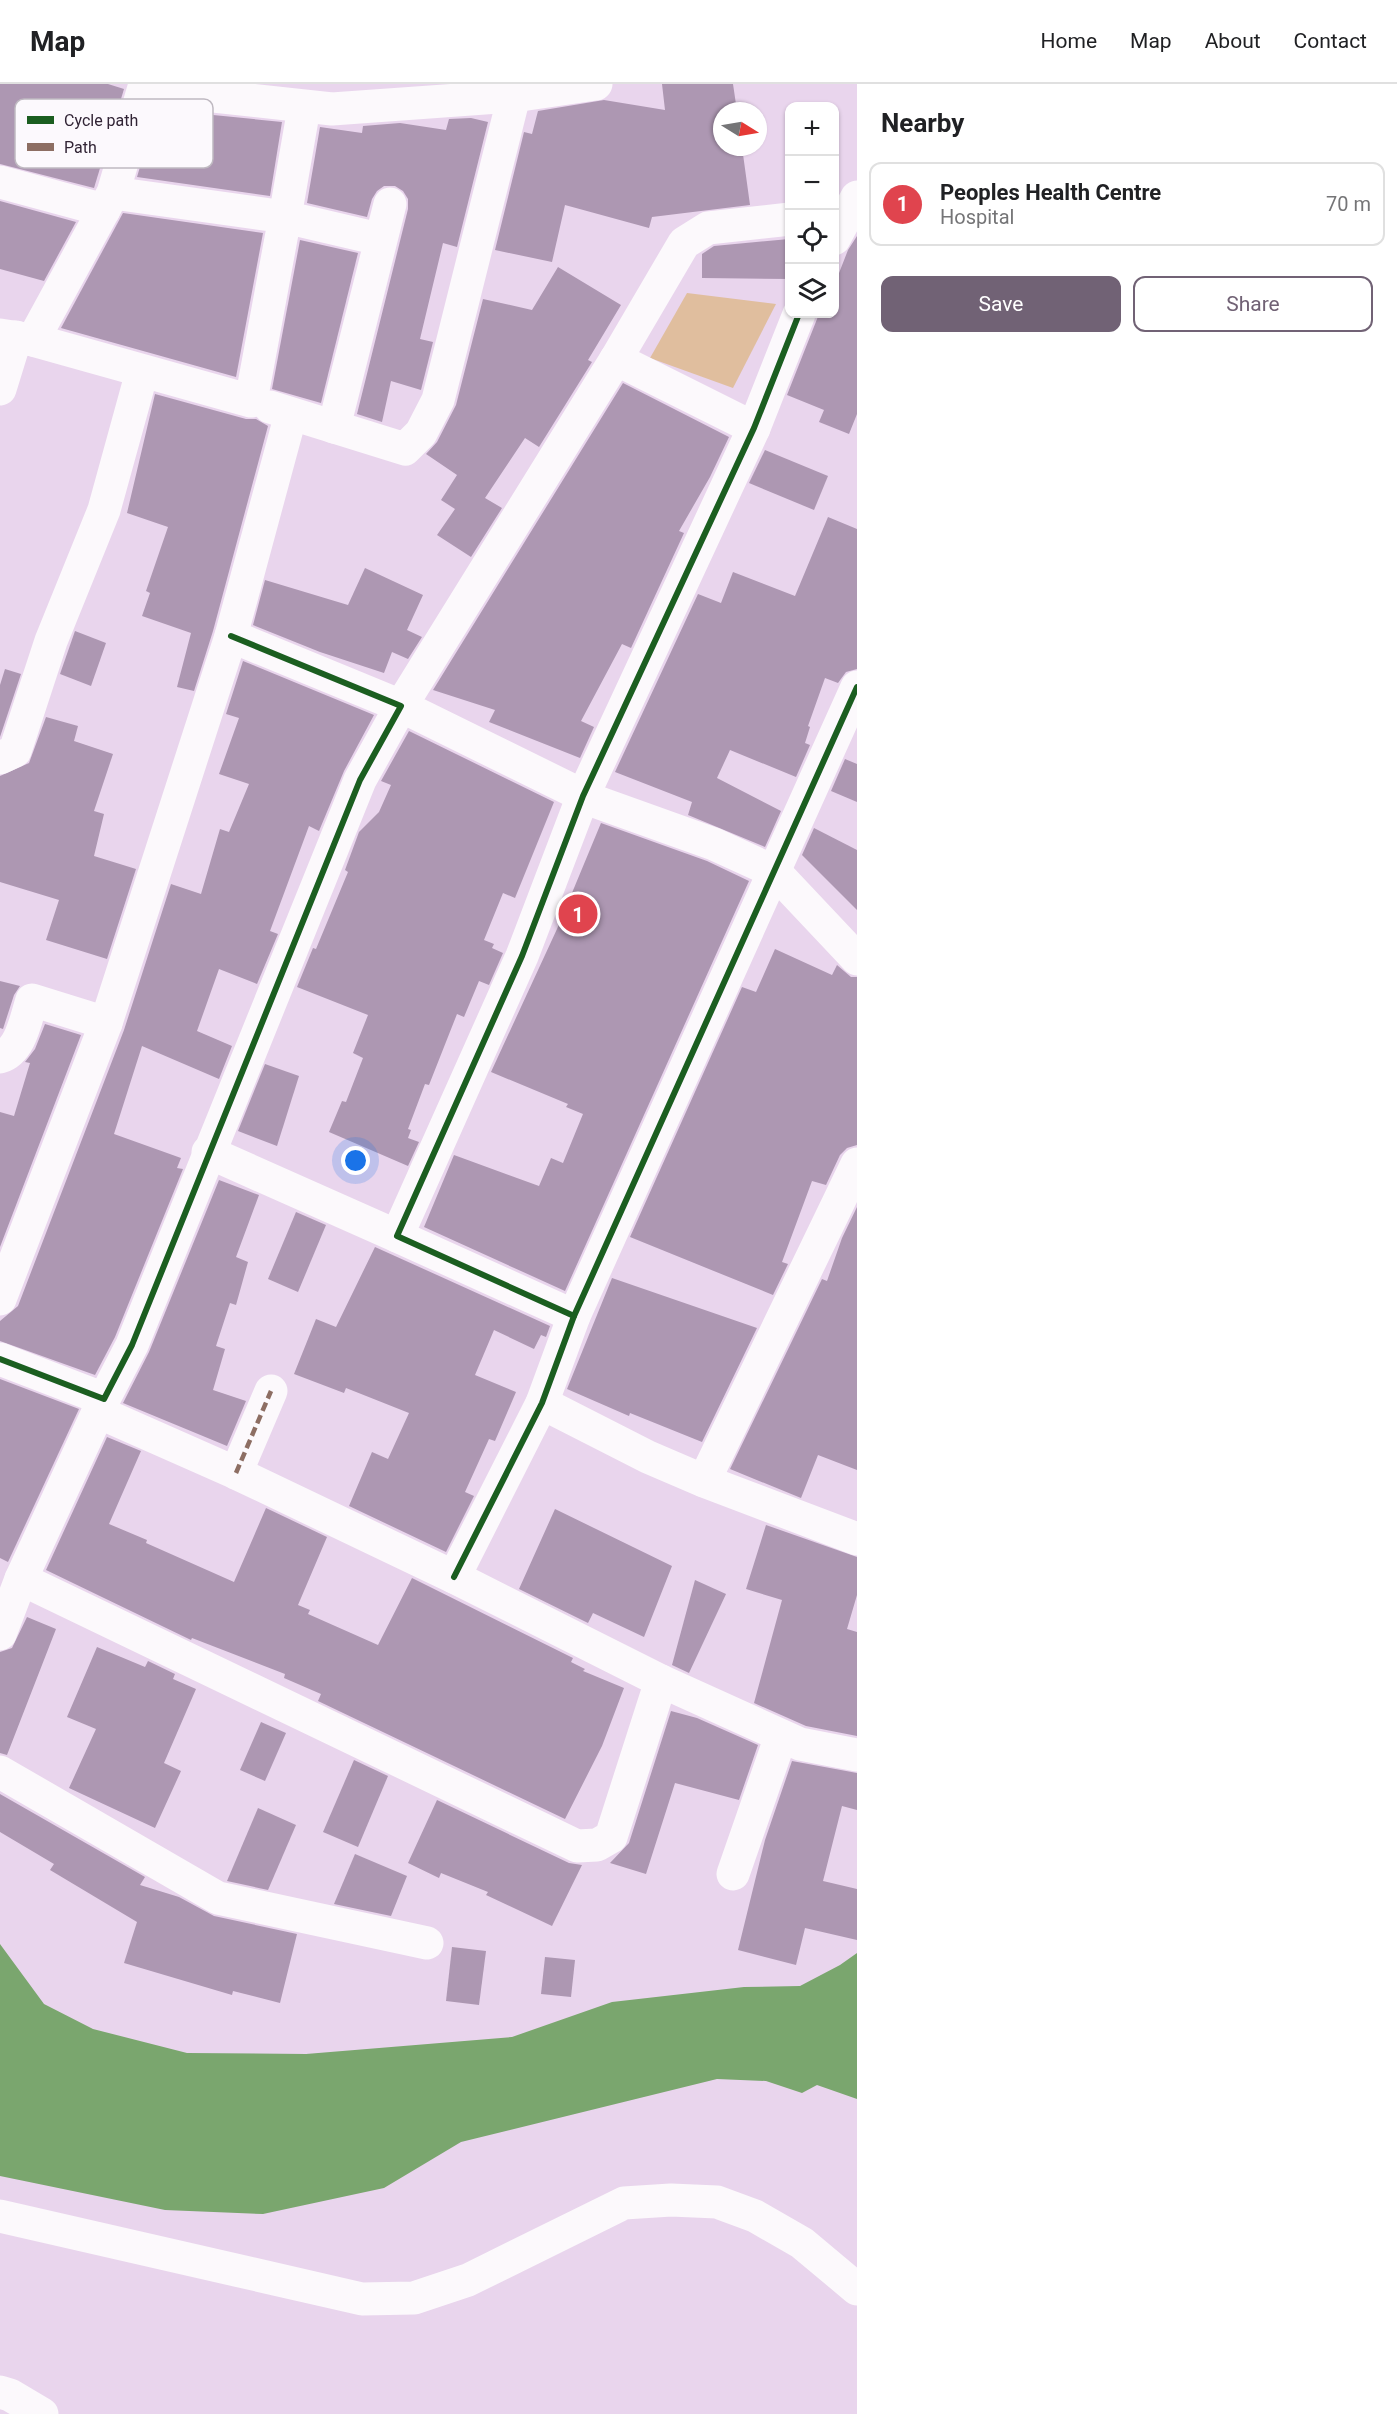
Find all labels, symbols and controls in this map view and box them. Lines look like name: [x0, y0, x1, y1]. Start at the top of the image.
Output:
text: Map: [30, 25, 85, 58]
text: Home: [1041, 29, 1097, 53]
text: Map: [1130, 29, 1172, 53]
text: About: [1205, 29, 1261, 53]
text: Contact: [1294, 29, 1367, 53]
legend: [15, 99, 213, 168]
north arrow: [713, 102, 767, 156]
map controls: [785, 102, 839, 318]
button: +: [785, 102, 839, 156]
text: Nearby: [881, 108, 964, 138]
text: Cycle path: [64, 111, 138, 130]
text: Path: [64, 138, 97, 157]
button: −: [785, 156, 839, 210]
text: Peoples Health Centre: [940, 180, 1161, 205]
text: 1: [897, 192, 908, 216]
text: 70 m: [1326, 192, 1371, 216]
text: Hospital: [940, 205, 1014, 229]
button: locate: [785, 210, 839, 264]
button: layers: [785, 264, 839, 318]
button: Save: [881, 276, 1121, 332]
button: Share: [1133, 276, 1373, 332]
pin: 1: [558, 892, 598, 936]
your location: [341, 1146, 370, 1175]

